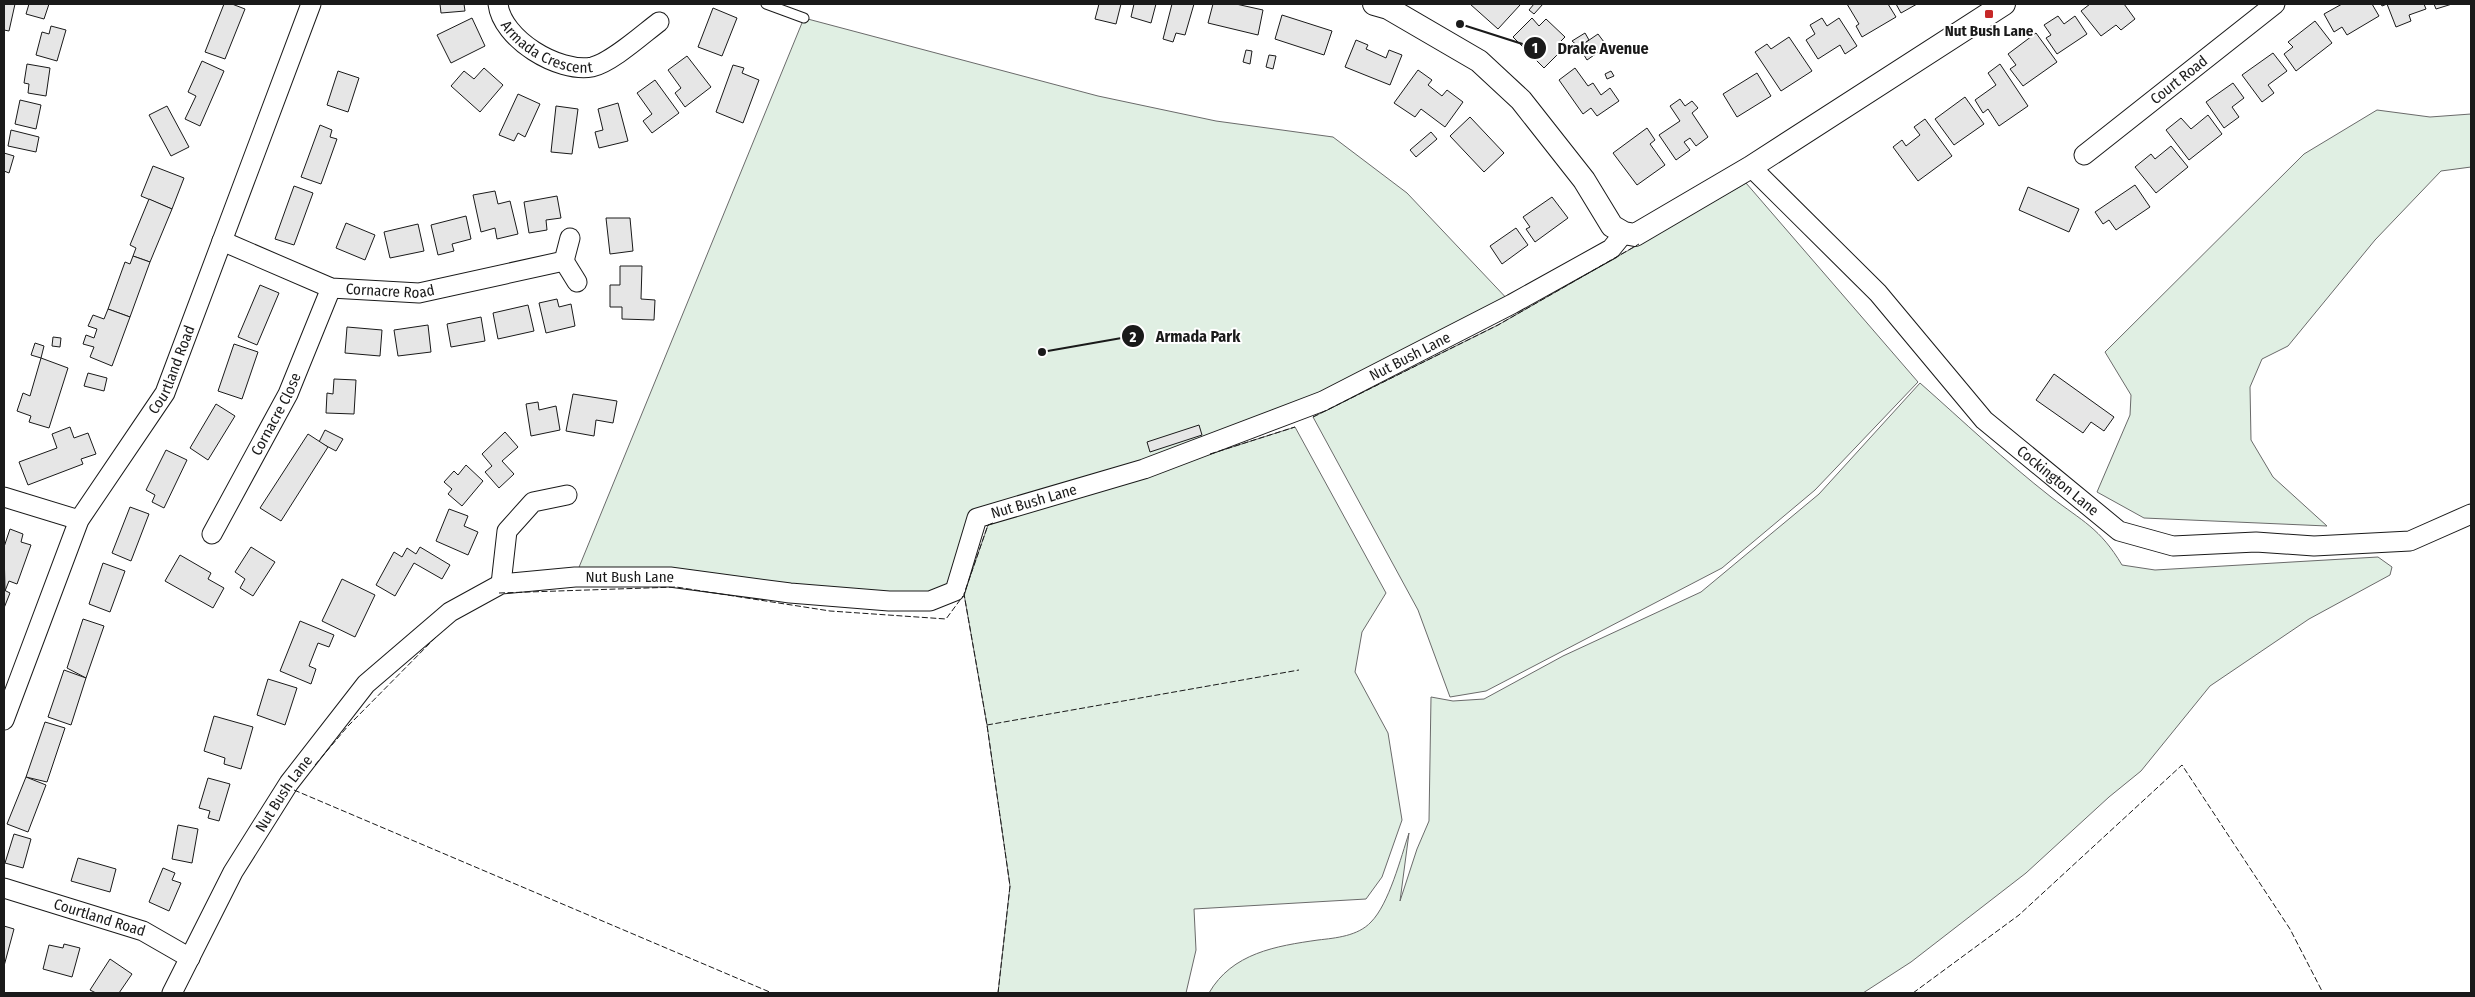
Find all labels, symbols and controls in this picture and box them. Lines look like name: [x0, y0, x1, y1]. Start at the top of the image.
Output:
marker: Nut Bush Lane: [1983, 8, 1995, 20]
street label: Armada Crescent: [497, 17, 594, 77]
place label: Nut Bush Lane: [1945, 22, 2034, 40]
callout: Drake Avenue: [1522, 32, 1658, 63]
text: 1: [1532, 39, 1538, 57]
text: Drake Avenue: [1557, 39, 1649, 58]
street label: Court Road: [2147, 52, 2211, 108]
street label: Cornacre Road: [345, 280, 436, 302]
callout: Armada Park: [1120, 321, 1250, 352]
street label: Courtland Road: [144, 323, 199, 417]
text: Armada Park: [1155, 327, 1241, 346]
text: 2: [1129, 328, 1137, 346]
street label: Nut Bush Lane: [1366, 328, 1453, 385]
street label: Cornacre Close: [247, 370, 305, 459]
street label: Cockington Lane: [2013, 442, 2102, 520]
street label: Nut Bush Lane: [989, 480, 1079, 522]
street label: Nut Bush Lane: [585, 568, 675, 586]
street label: Nut Bush Lane: [252, 752, 316, 835]
street label: Courtland Road: [52, 895, 148, 940]

